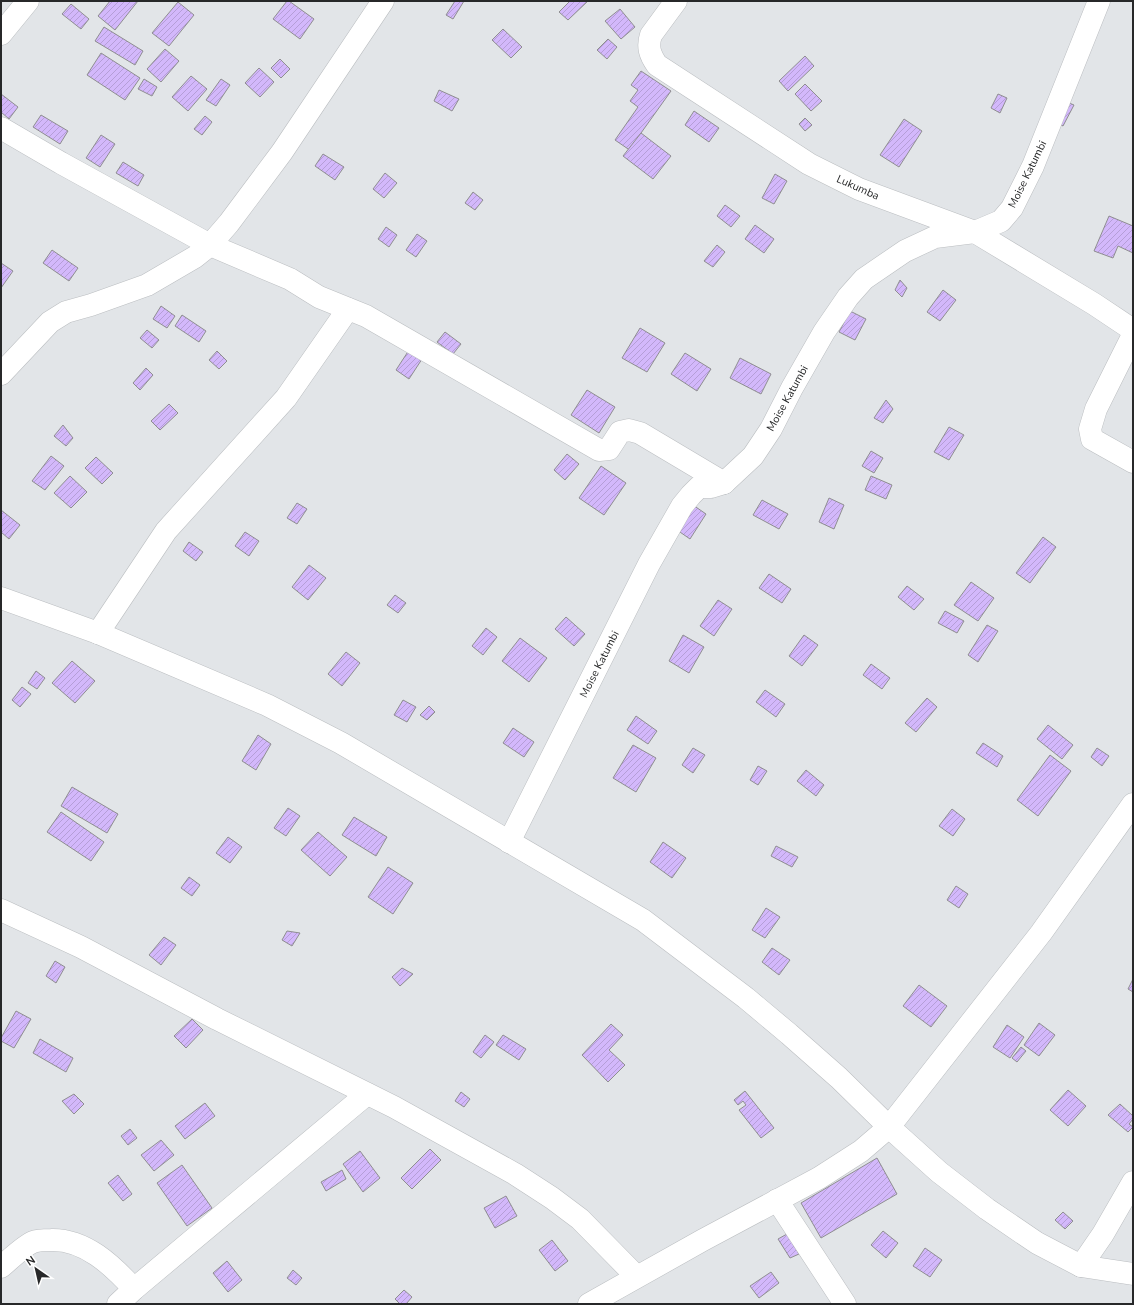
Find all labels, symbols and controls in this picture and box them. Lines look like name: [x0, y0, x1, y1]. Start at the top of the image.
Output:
street label: Moise Katumbi: [1005, 138, 1050, 210]
street label: Lukumba: [834, 171, 882, 204]
street label: Moise Katumbi: [763, 363, 812, 434]
street label: Moise Katumbi: [576, 628, 623, 700]
north arrow: [16, 1249, 56, 1289]
text: N: [23, 1253, 38, 1270]

